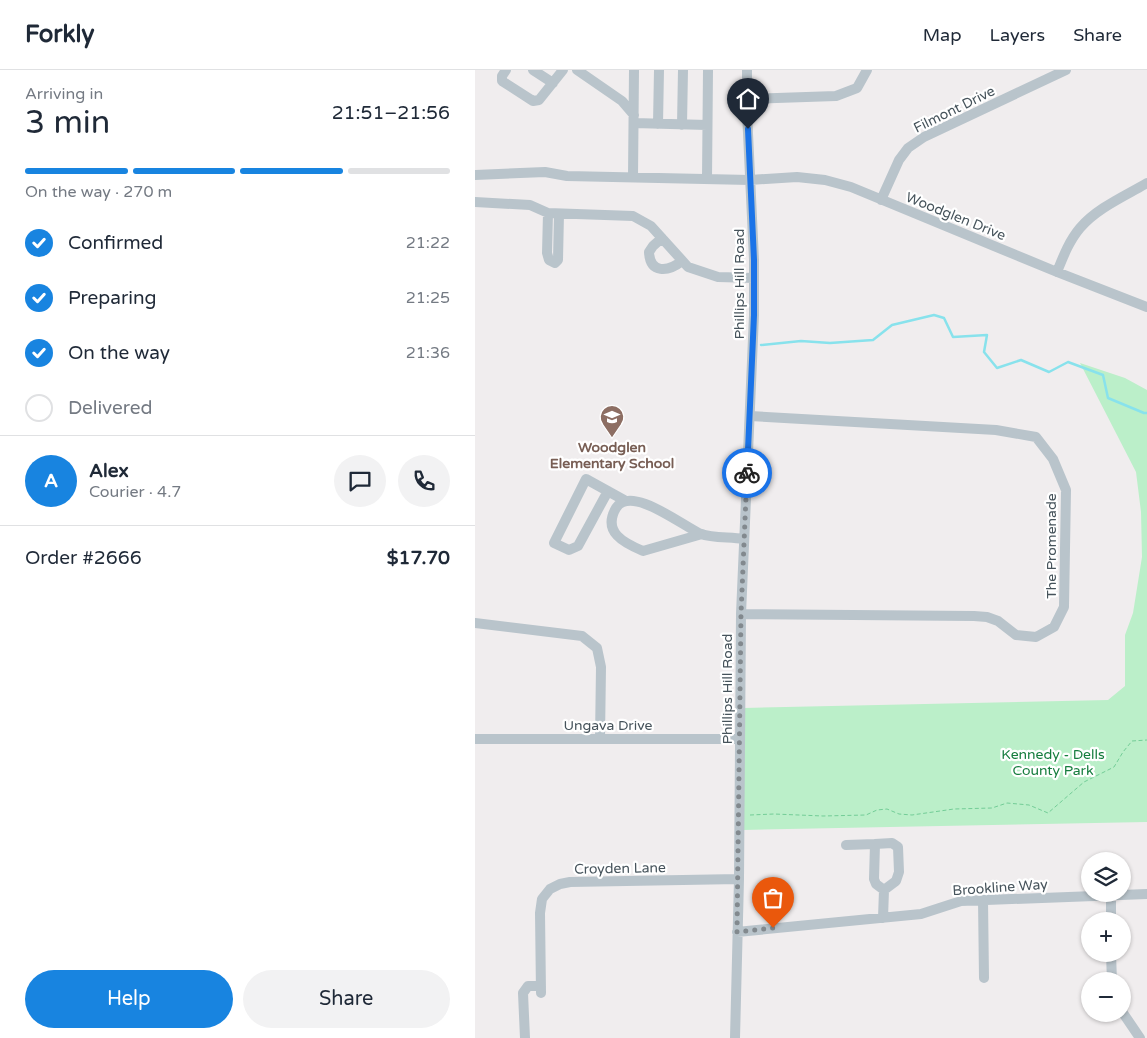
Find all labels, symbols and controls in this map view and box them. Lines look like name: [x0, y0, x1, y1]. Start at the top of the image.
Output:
text: Forkly: [25, 20, 94, 49]
text: Map: [923, 24, 962, 46]
text: Layers: [990, 24, 1045, 46]
text: Share: [1073, 24, 1122, 46]
pin: [727, 78, 769, 129]
street label: Filmont Drive: [911, 82, 998, 136]
text: Arriving in: [25, 84, 103, 104]
icon: home: [734, 85, 762, 113]
text: 21:51–21:56: [332, 102, 450, 124]
text: 3 min: [25, 104, 110, 142]
text: On the way · 270 m: [25, 182, 172, 202]
street label: Woodglen Drive: [903, 189, 1008, 244]
icon: check: [25, 229, 53, 257]
street label: Phillips Hill Road: [731, 229, 748, 339]
text: Confirmed: [68, 232, 163, 254]
text: 21:22: [406, 233, 450, 253]
icon: check: [25, 284, 53, 312]
text: Preparing: [68, 287, 157, 309]
text: 21:25: [406, 288, 450, 308]
icon: check: [25, 339, 53, 367]
text: On the way: [68, 342, 170, 364]
text: 21:36: [406, 343, 450, 363]
text: Delivered: [68, 397, 153, 419]
school or university icon: Woodglen Elementary School: [599, 404, 625, 438]
place label: Woodglen Elementary School: [550, 439, 674, 472]
courier: [722, 448, 772, 498]
button: chat: [334, 455, 386, 507]
button: phone: [398, 455, 450, 507]
icon: bike: [733, 459, 761, 487]
text: Alex: [89, 460, 129, 482]
text: A: [44, 470, 58, 492]
text: Courier · 4.7: [89, 482, 181, 502]
street label: The Promenade: [1043, 493, 1060, 599]
text: Order #2666: [25, 547, 142, 569]
text: $17.70: [387, 547, 450, 569]
street label: Phillips Hill Road: [719, 634, 736, 744]
street label: Ungava Drive: [564, 717, 652, 734]
park label: Kennedy - Dells County Park: [1001, 746, 1105, 779]
map controls: [1081, 852, 1131, 1022]
button: layers: [1081, 852, 1131, 902]
street label: Croyden Lane: [574, 859, 666, 878]
street label: Brookline Way: [952, 876, 1049, 899]
pin: [752, 877, 794, 928]
icon: bag: [759, 884, 787, 912]
button: +: [1081, 912, 1131, 962]
button: Help: [25, 970, 233, 1028]
button: Share: [243, 970, 450, 1028]
button: −: [1081, 972, 1131, 1022]

